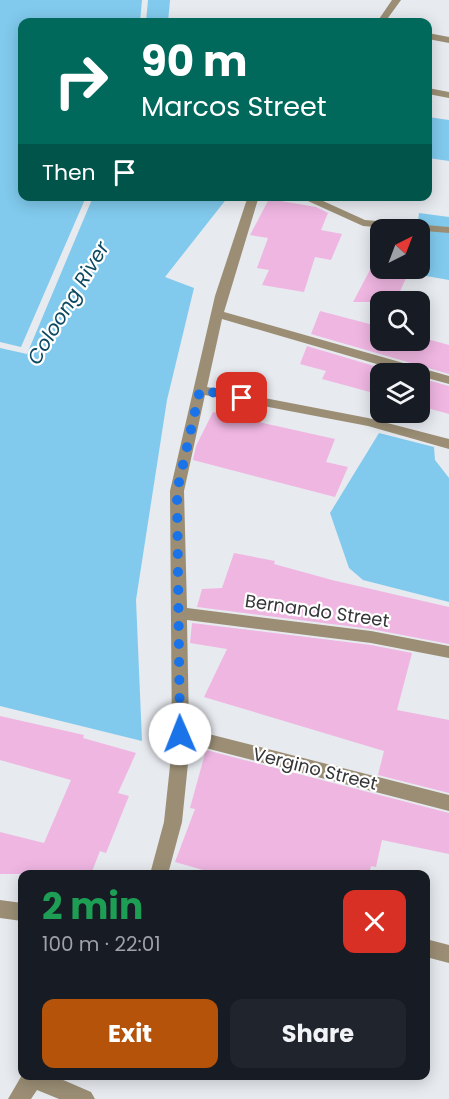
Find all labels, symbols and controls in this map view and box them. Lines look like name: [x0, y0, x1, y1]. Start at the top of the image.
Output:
text: 90 m: [141, 32, 248, 91]
icon: right: [42, 42, 120, 120]
text: Marcos Street: [141, 88, 327, 125]
icon: arrive: [108, 156, 141, 189]
text: Then: [42, 157, 96, 188]
north arrow: [370, 219, 430, 279]
map controls: [370, 219, 430, 423]
water label: Coloong River: [20, 236, 116, 370]
button: search: [370, 291, 430, 351]
button: layers: [370, 363, 430, 423]
pin: [216, 372, 267, 423]
icon: arrive: [225, 381, 258, 414]
street label: Bernando Street: [243, 588, 391, 633]
position arrow: [148, 702, 212, 766]
street label: Vergino Street: [250, 741, 380, 796]
text: 2 min: [42, 881, 143, 932]
button: close: [343, 890, 406, 953]
text: 100 m · 22:01: [42, 930, 161, 958]
button: Exit: [42, 999, 218, 1068]
button: Share: [230, 999, 406, 1068]

